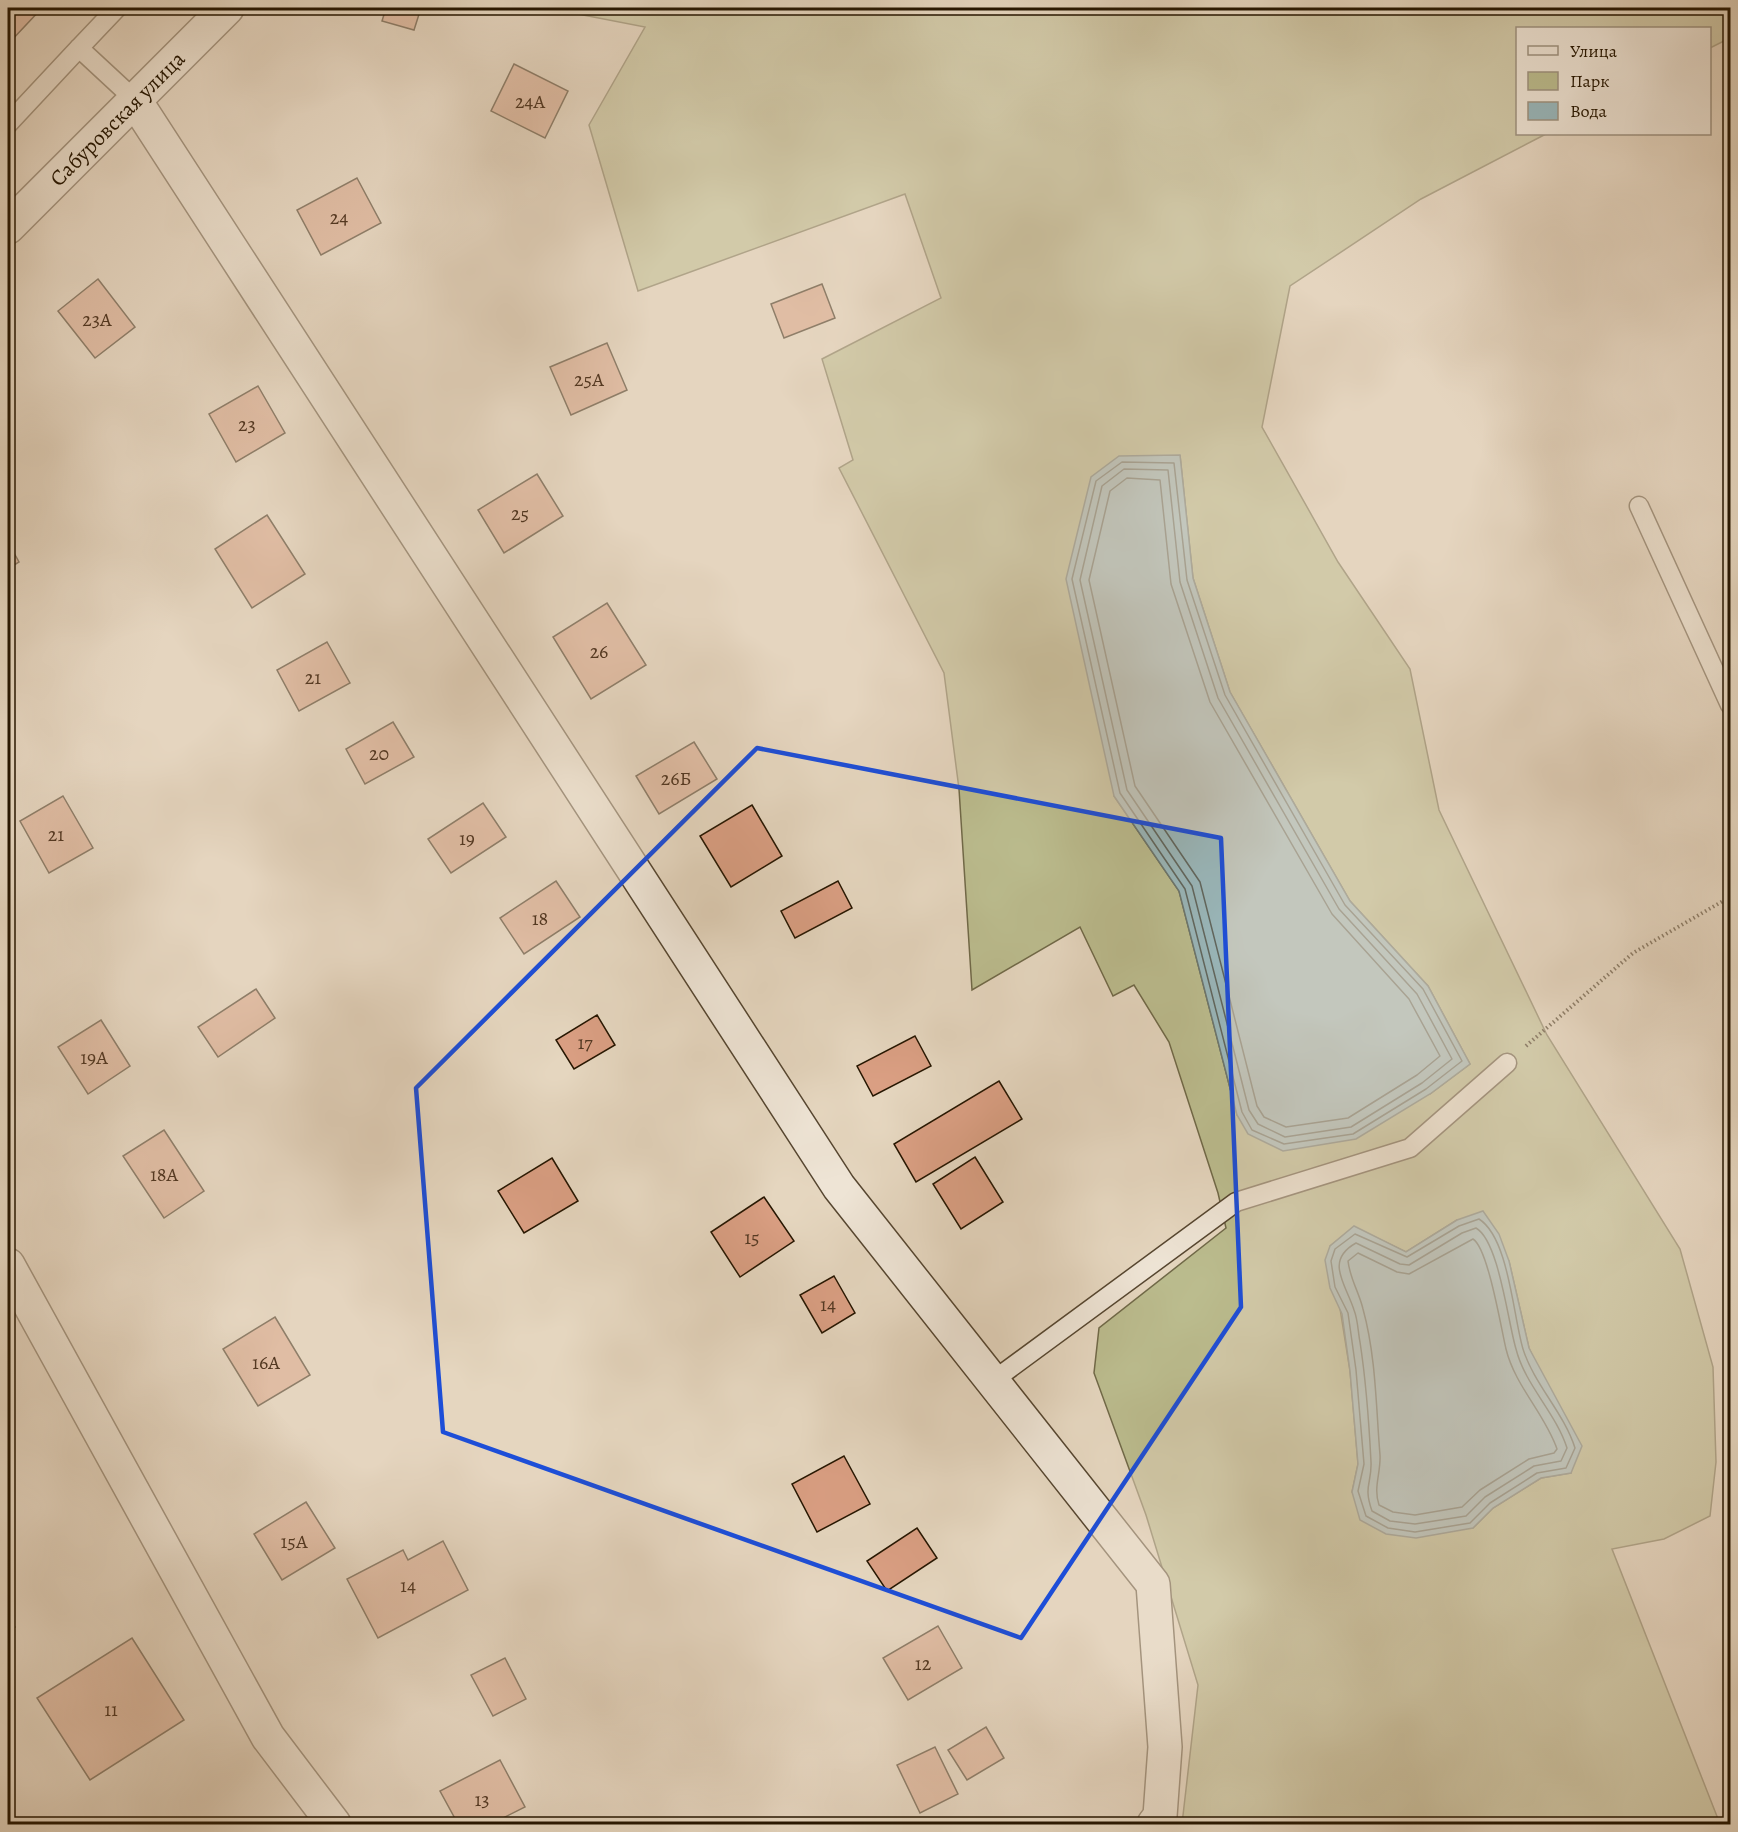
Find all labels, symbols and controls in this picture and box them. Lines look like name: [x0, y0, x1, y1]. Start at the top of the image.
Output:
legend: [1516, 27, 1711, 135]
text: Улица: [1570, 39, 1618, 63]
street label: Сабуровская улица: [43, 44, 192, 193]
text: Парк: [1570, 69, 1610, 93]
house number: 24А: [515, 88, 545, 115]
text: Вода: [1570, 99, 1608, 123]
house number: 24: [330, 204, 348, 231]
house number: 23А: [82, 306, 112, 333]
house number: 25А: [574, 366, 604, 393]
house number: 23: [238, 411, 256, 438]
house number: 25: [511, 500, 529, 527]
house number: 26: [590, 638, 608, 665]
house number: 21: [305, 664, 321, 691]
house number: 20: [369, 740, 389, 767]
house number: 26Б: [661, 765, 691, 792]
house number: 21: [48, 821, 64, 848]
house number: 19: [459, 825, 475, 852]
house number: 18: [532, 905, 548, 932]
house number: 17: [577, 1029, 593, 1056]
house number: 19А: [80, 1044, 108, 1071]
house number: 18А: [150, 1161, 178, 1188]
house number: 15: [744, 1224, 760, 1251]
house number: 14: [820, 1291, 836, 1318]
house number: 16А: [252, 1349, 280, 1376]
house number: 15А: [280, 1528, 308, 1555]
house number: 14: [400, 1572, 416, 1599]
house number: 12: [915, 1650, 932, 1677]
house number: 11: [104, 1696, 118, 1723]
house number: 13: [474, 1786, 490, 1813]

